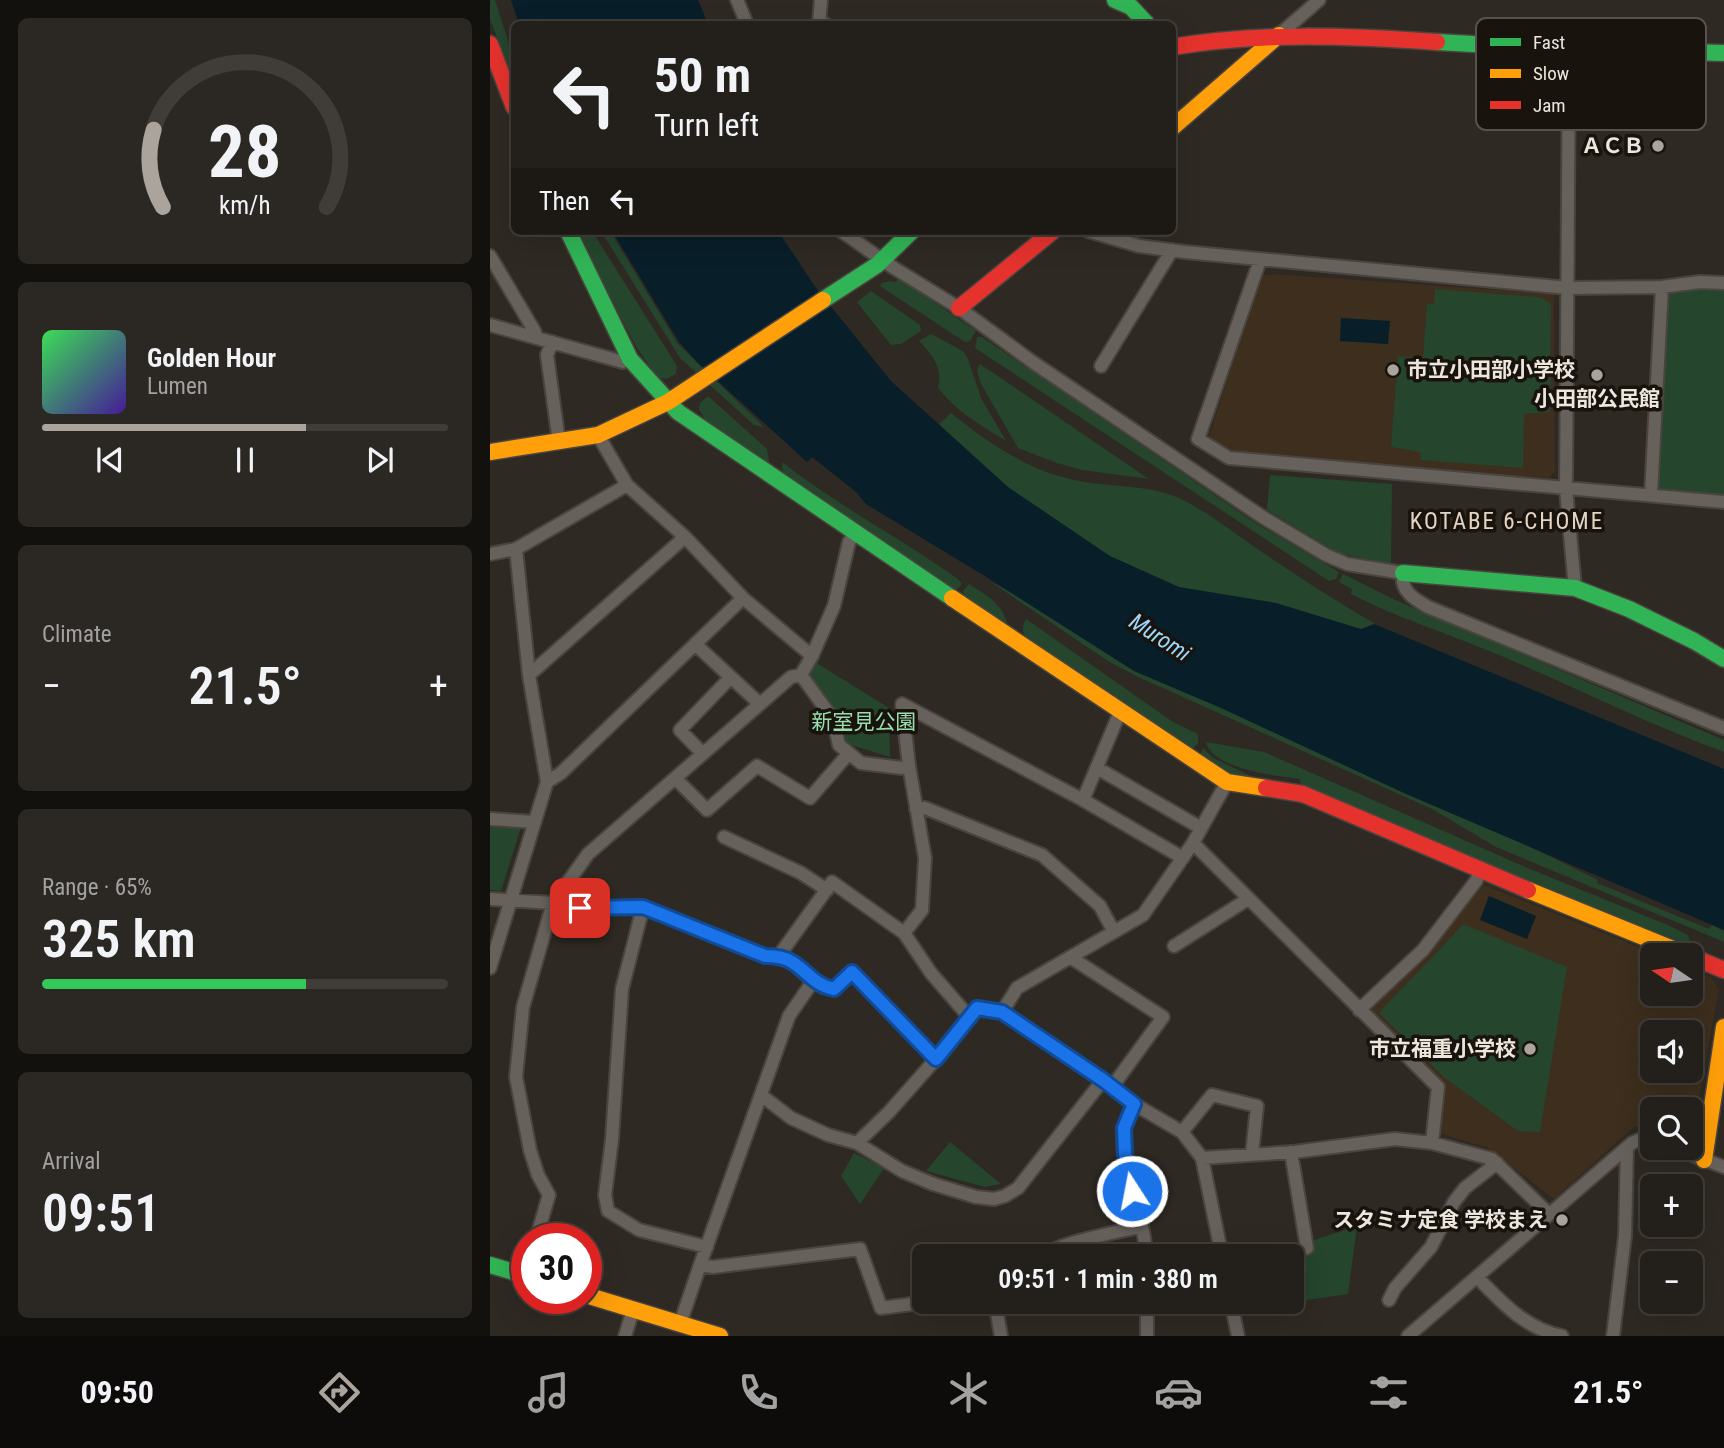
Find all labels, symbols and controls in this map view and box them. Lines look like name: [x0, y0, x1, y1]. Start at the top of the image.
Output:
legend: [1476, 18, 1706, 130]
text: Fast: [1533, 31, 1565, 54]
text: 50 m: [654, 47, 751, 104]
icon: left: [539, 49, 630, 140]
text: Slow: [1533, 62, 1569, 85]
text: Jam: [1533, 94, 1566, 117]
text: Turn left: [654, 106, 759, 144]
text: 28: [208, 109, 282, 195]
place label: ＡＣＢ: [1581, 134, 1644, 158]
marker: ＡＣＢ: [1650, 138, 1666, 154]
icon: left: [604, 182, 642, 220]
text: Then: [539, 186, 590, 216]
text: km/h: [219, 191, 271, 220]
text: Golden Hour: [147, 343, 276, 373]
place label: 市立小田部小学校: [1407, 358, 1575, 382]
marker: 市立小田部小学校: [1385, 362, 1401, 378]
marker: 小田部公民館: [1589, 367, 1605, 383]
text: Lumen: [147, 373, 208, 400]
place label: 小田部公民館: [1534, 387, 1660, 411]
icon: previous: [91, 441, 129, 479]
icon: pause: [226, 441, 264, 479]
icon: next: [361, 441, 399, 479]
district label: KOTABE 6-CHOME: [1410, 508, 1604, 535]
water label: Muromi: [1124, 608, 1196, 668]
text: Climate: [42, 621, 112, 648]
text: 21.5°: [188, 656, 302, 717]
text: −: [42, 664, 61, 708]
text: +: [429, 664, 448, 708]
park label: 新室見公園: [812, 710, 917, 734]
text: Range · 65%: [42, 874, 152, 901]
pin: [550, 878, 610, 938]
icon: arrive: [561, 889, 599, 927]
text: 325 km: [42, 909, 196, 970]
north arrow: [1640, 943, 1703, 1006]
map controls: [1640, 943, 1703, 1314]
button: sound: [1640, 1020, 1703, 1083]
place label: 市立福重小学校: [1369, 1037, 1516, 1061]
marker: 市立福重小学校: [1522, 1041, 1538, 1057]
button: search: [1640, 1097, 1703, 1160]
text: Arrival: [42, 1148, 101, 1175]
position arrow: [1095, 1154, 1169, 1228]
button: +: [1640, 1174, 1703, 1237]
text: 09:51: [42, 1183, 160, 1244]
place label: スタミナ定食 学校まえ: [1333, 1208, 1548, 1232]
marker: スタミナ定食 学校まえ: [1554, 1212, 1570, 1228]
speed limit sign: 30: [511, 1223, 602, 1314]
button: −: [1640, 1251, 1703, 1314]
text: 09:51 · 1 min · 380 m: [998, 1264, 1218, 1294]
icon: directions: [315, 1368, 364, 1417]
icon: music: [524, 1368, 573, 1417]
icon: phone: [734, 1368, 783, 1417]
icon: climate: [944, 1368, 993, 1417]
icon: car: [1154, 1368, 1203, 1417]
icon: filters: [1364, 1368, 1413, 1417]
text: 09:50: [80, 1373, 154, 1411]
text: 21.5°: [1573, 1373, 1644, 1411]

